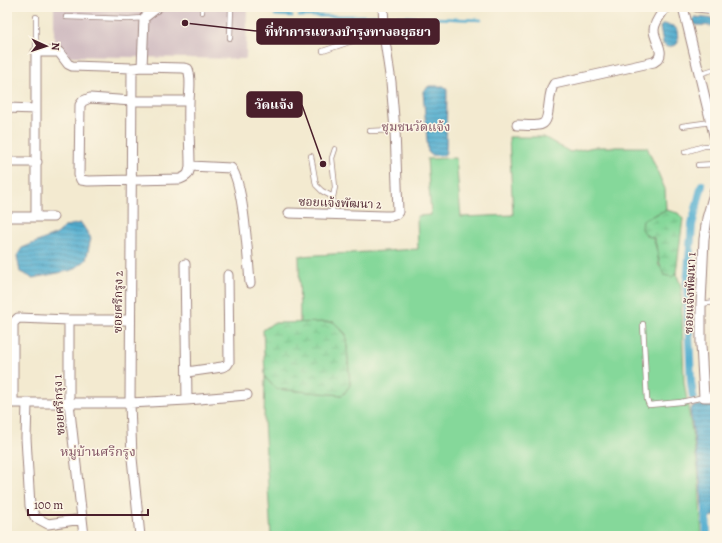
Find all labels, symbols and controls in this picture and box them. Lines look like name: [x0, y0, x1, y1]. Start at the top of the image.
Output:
callout: ที่ทำการแขวงบำรุงทางอยุธยา: [257, 19, 439, 44]
text: ที่ทำการแขวงบำรุงทางอยุธยา: [265, 22, 431, 40]
north arrow: [26, 26, 66, 66]
text: N: [48, 42, 63, 51]
callout: วัดแจ้ง: [247, 92, 302, 117]
text: วัดแจ้ง: [254, 96, 294, 113]
district label: ชุมชนวัดแจ้ง: [381, 118, 451, 135]
street label: ซอยแจ้งพัฒนา 2: [298, 194, 382, 212]
street label: ซอยแจ้งพัฒนา 1: [681, 252, 699, 334]
street label: ซอยศรีกรุง 2: [109, 270, 127, 333]
street label: ซอยศรีกรุง 1: [49, 374, 69, 436]
district label: หมู่บ้านศรีกรุง: [60, 443, 136, 460]
scale bar: [28, 491, 148, 517]
text: 100 m: [34, 497, 63, 513]

